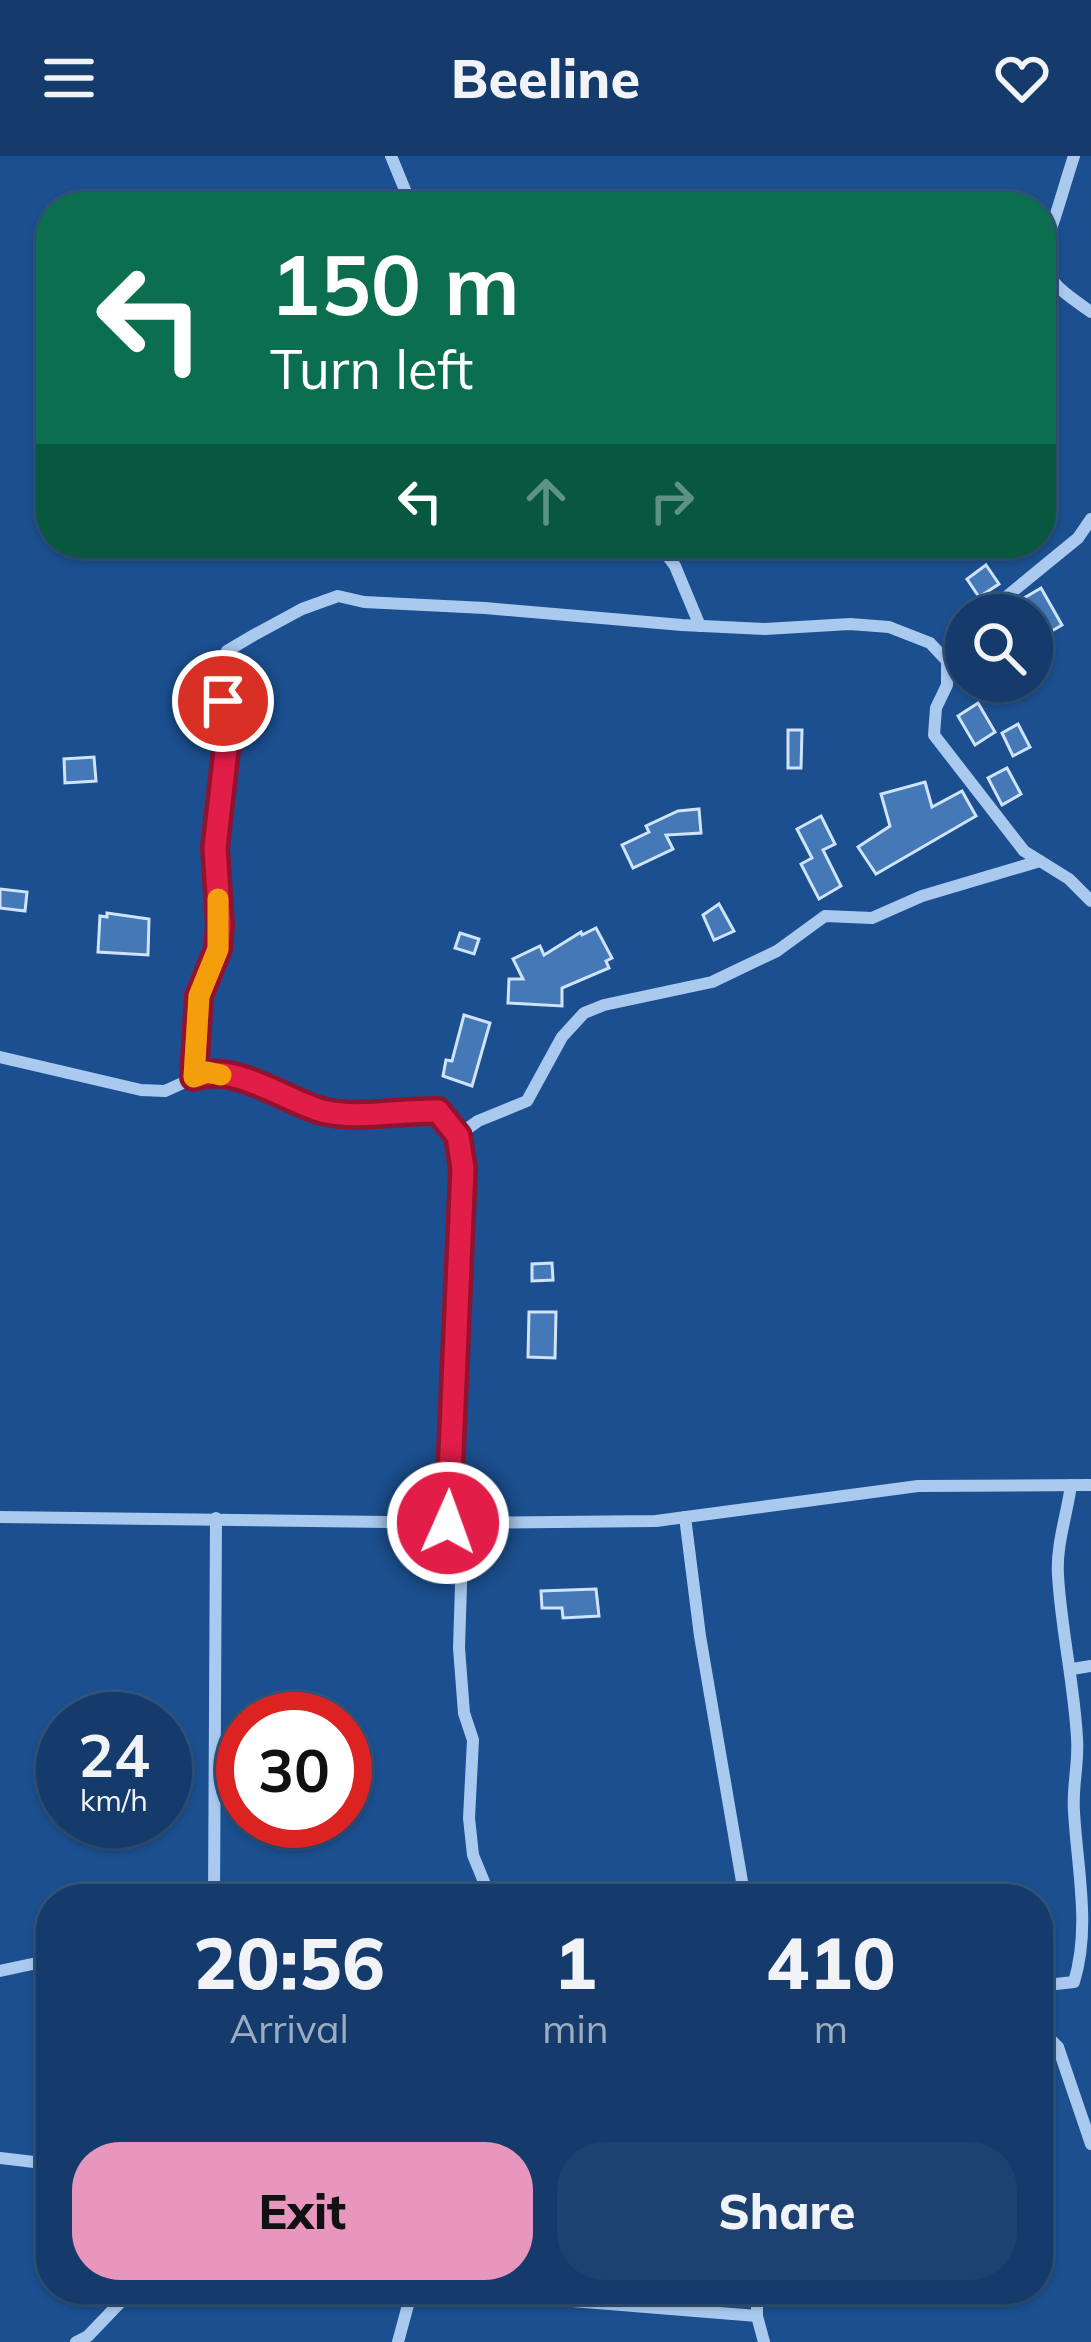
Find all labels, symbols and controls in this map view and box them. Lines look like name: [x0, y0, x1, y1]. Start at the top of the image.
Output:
text: Beeline: [451, 44, 640, 112]
icon: menu: [36, 45, 102, 111]
icon: heart: [989, 45, 1055, 111]
text: 150 m: [270, 231, 520, 336]
icon: left: [72, 240, 228, 396]
text: Turn left: [270, 335, 473, 403]
icon: left: [387, 468, 453, 534]
icon: ahead: [513, 468, 579, 534]
icon: right: [639, 468, 705, 534]
map controls: [945, 594, 1053, 702]
button: search: [945, 594, 1053, 702]
pin: [172, 650, 274, 752]
icon: arrive: [190, 668, 256, 734]
position arrow: [385, 1460, 511, 1586]
speed limit sign: 30: [216, 1692, 372, 1848]
text: 24: [78, 1717, 150, 1792]
text: km/h: [80, 1781, 148, 1819]
text: 20:56: [193, 1917, 385, 2007]
text: 1: [554, 1917, 597, 2007]
text: 410: [766, 1917, 896, 2007]
text: Arrival: [229, 2004, 349, 2053]
text: min: [542, 2004, 609, 2053]
text: m: [814, 2004, 848, 2053]
button: Exit: [72, 2142, 533, 2280]
button: Share: [557, 2142, 1017, 2280]

